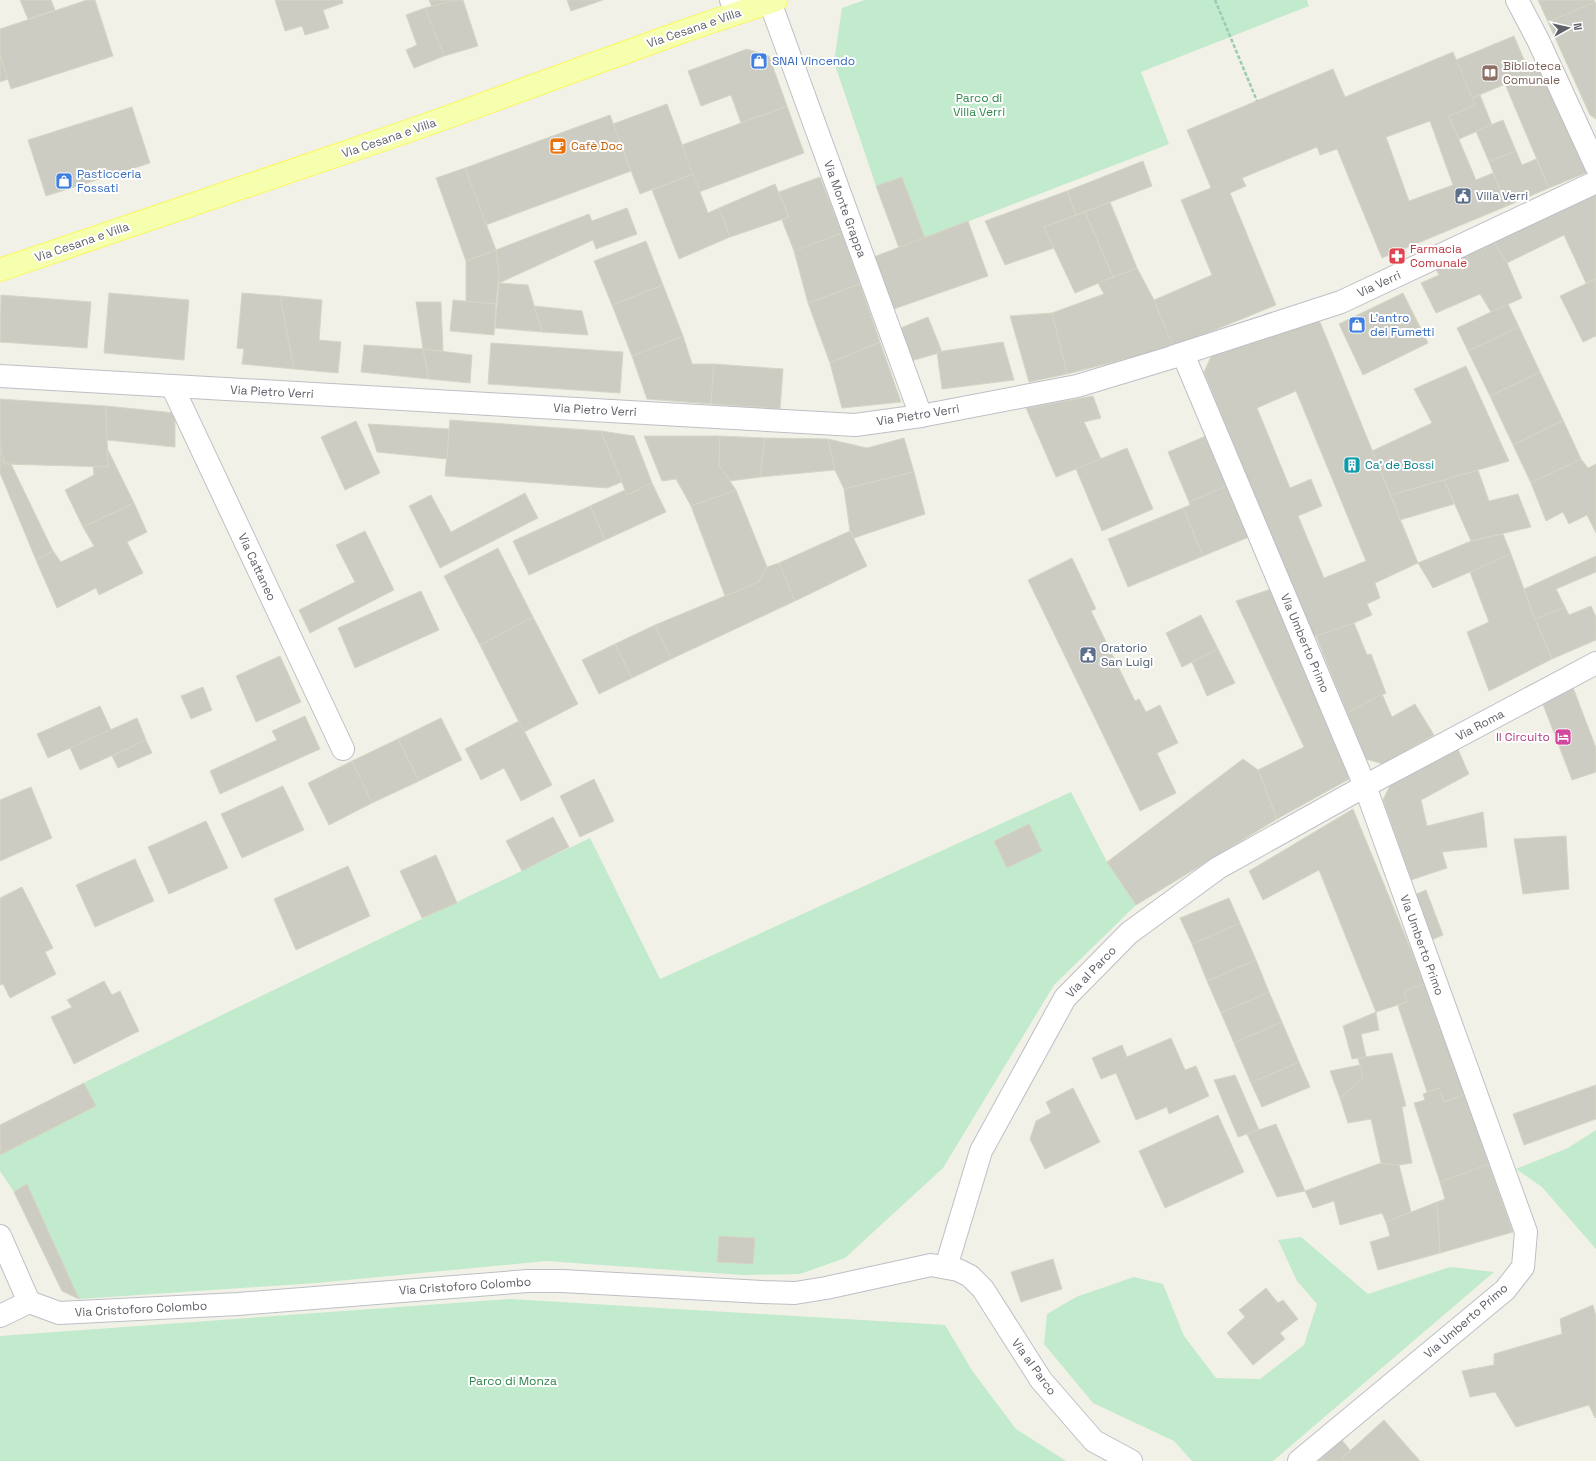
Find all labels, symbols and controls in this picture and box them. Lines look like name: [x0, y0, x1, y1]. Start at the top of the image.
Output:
street label: Via Cesana e Villa: [645, 4, 743, 52]
north arrow: [1548, 8, 1588, 48]
text: N: [1570, 22, 1585, 31]
shop icon: SNAI Vincendo: [749, 51, 769, 71]
place label: SNAI Vincendo: [772, 53, 855, 69]
place label: Biblioteca Comunale: [1503, 58, 1561, 88]
library icon: Biblioteca Comunale: [1480, 63, 1500, 83]
park label: Parco di Villa Verri: [953, 90, 1005, 120]
street label: Via Cesana e Villa: [340, 114, 438, 162]
cafe icon: Cafè Doc: [548, 136, 568, 156]
place label: Cafè Doc: [571, 138, 623, 154]
street label: Via Monte Grappa: [820, 158, 870, 260]
place label: Pasticceria Fossati: [77, 166, 141, 196]
shop icon: Pasticceria Fossati: [54, 171, 74, 191]
public building icon: Villa Verri: [1453, 186, 1473, 206]
place label: Villa Verri: [1476, 188, 1528, 204]
street label: Via Cesana e Villa: [33, 218, 131, 266]
place label: Farmacia Comunale: [1410, 241, 1467, 271]
pharmacy icon: Farmacia Comunale: [1387, 246, 1407, 266]
street label: Via Verri: [1355, 267, 1403, 301]
place label: L'antro dei Fumetti: [1370, 310, 1434, 340]
shop icon: L'antro dei Fumetti: [1347, 315, 1367, 335]
street label: Via Pietro Verri: [230, 382, 314, 402]
street label: Via Pietro Verri: [553, 400, 637, 420]
street label: Via Pietro Verri: [875, 401, 961, 429]
building icon: Ca' de Bossi: [1342, 455, 1362, 475]
place label: Ca' de Bossi: [1365, 457, 1434, 473]
street label: Via Cattaneo: [234, 530, 280, 604]
street label: Via Umberto Primo: [1277, 591, 1333, 695]
place label: Oratorio San Luigi: [1101, 640, 1153, 670]
public building icon: Oratorio San Luigi: [1078, 645, 1098, 665]
street label: Via Roma: [1453, 706, 1507, 744]
hotel icon: Il Circuito: [1553, 727, 1573, 747]
place label: Il Circuito: [1496, 729, 1550, 745]
street label: Via Umberto Primo: [1396, 892, 1448, 998]
street label: Via al Parco: [1062, 943, 1120, 1001]
street label: Via Cristoforo Colombo: [398, 1273, 532, 1299]
street label: Via Umberto Primo: [1421, 1280, 1511, 1362]
street label: Via Cristoforo Colombo: [74, 1298, 208, 1320]
street label: Via al Parco: [1008, 1336, 1060, 1398]
park label: Parco di Monza: [469, 1373, 557, 1389]

